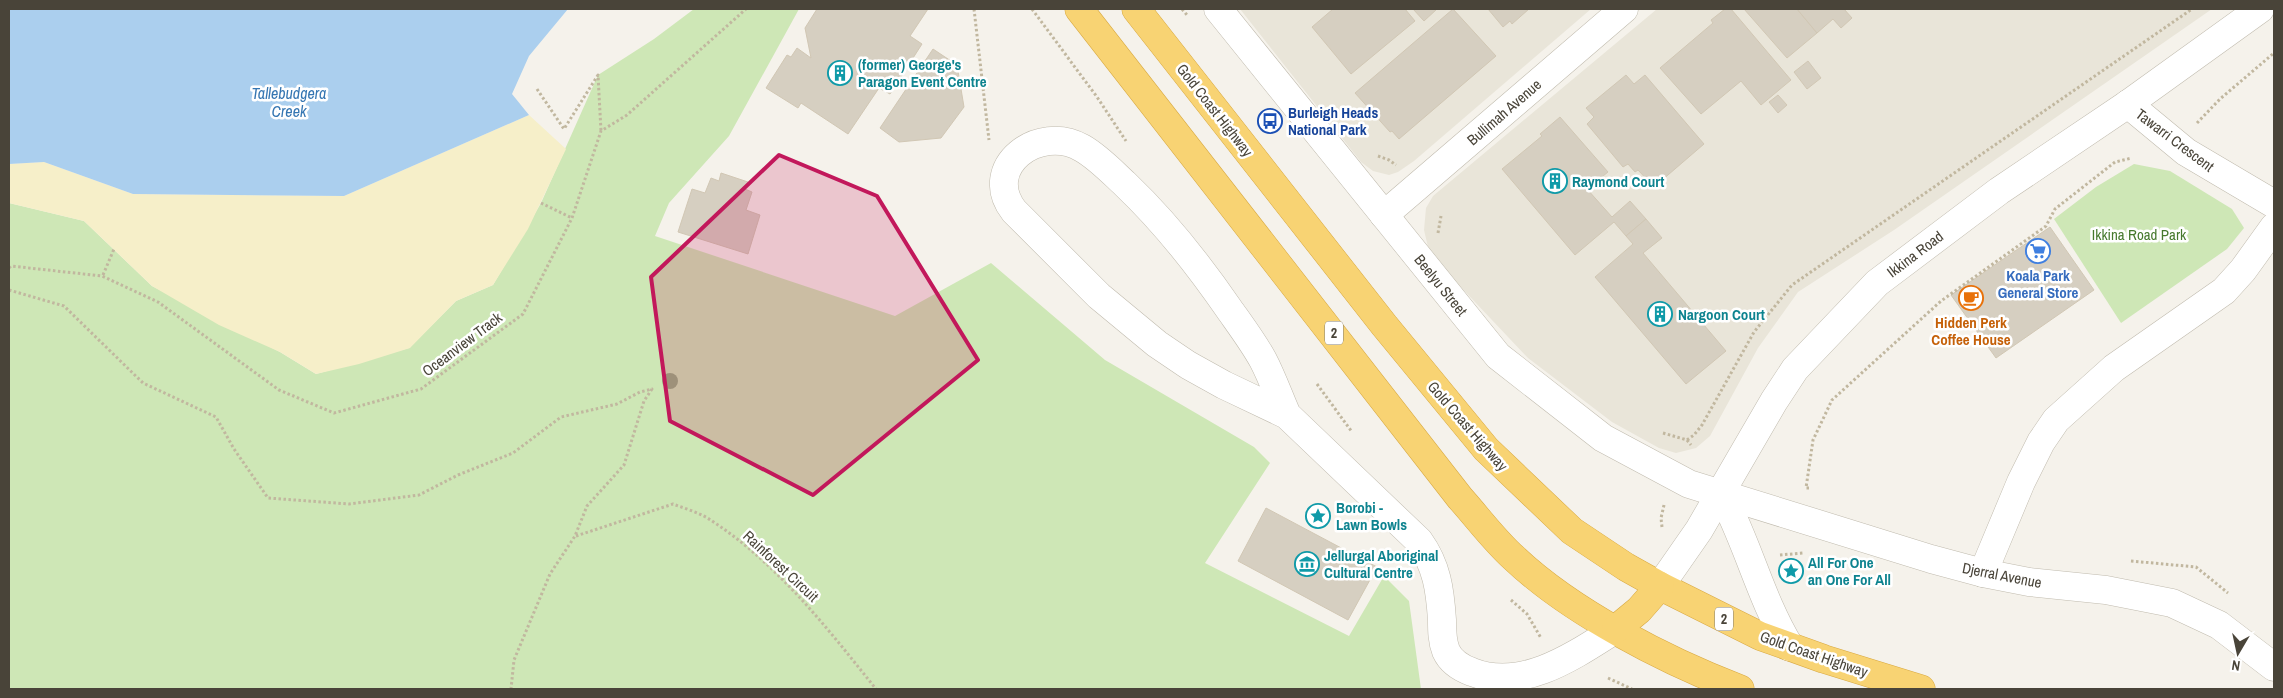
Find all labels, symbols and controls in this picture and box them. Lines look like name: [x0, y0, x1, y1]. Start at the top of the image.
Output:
place label: (former) George's Paragon Event Centre: [858, 54, 987, 92]
street label: Gold Coast Highway: [1172, 59, 1259, 162]
building icon: (former) George's Paragon Event Centre: [827, 60, 853, 86]
street label: Bullimah Avenue: [1462, 74, 1546, 150]
water label: Tallebudgera Creek: [252, 82, 326, 122]
place label: Burleigh Heads National Park: [1288, 102, 1378, 140]
street label: Tawarri Crescent: [2131, 104, 2219, 177]
bus stop icon: Burleigh Heads National Park: [1257, 108, 1283, 134]
building icon: Raymond Court: [1542, 168, 1568, 194]
place label: Raymond Court: [1572, 171, 1664, 192]
park label: Ikkina Road Park: [2092, 224, 2187, 245]
street label: Ikkina Road: [1882, 226, 1948, 282]
supermarket icon: Koala Park General Store: [2025, 238, 2051, 264]
street label: Beelyu Street: [1410, 250, 1473, 321]
place label: Koala Park General Store: [1998, 265, 2078, 303]
cafe icon: Hidden Perk Coffee House: [1958, 285, 1984, 311]
building icon: Nargoon Court: [1647, 301, 1673, 327]
place label: Nargoon Court: [1678, 304, 1765, 325]
street label: Oceanview Track: [418, 307, 507, 381]
place label: Hidden Perk Coffee House: [1931, 312, 2011, 350]
road number: 2: [1325, 322, 1343, 344]
street label: Gold Coast Highway: [1423, 377, 1513, 476]
place label: Borobi - Lawn Bowls: [1336, 497, 1407, 535]
place icon: Borobi - Lawn Bowls: [1305, 503, 1331, 529]
street label: Rainforest Circuit: [739, 525, 824, 607]
place label: Jellurgal Aboriginal Cultural Centre: [1324, 545, 1438, 583]
museum icon: Jellurgal Aboriginal Cultural Centre: [1294, 551, 1320, 577]
place label: All For One an One For All: [1808, 552, 1891, 590]
street label: Djerral Avenue: [1961, 557, 2044, 593]
place icon: All For One an One For All: [1778, 558, 1804, 584]
road number: 2: [1715, 608, 1733, 630]
street label: Gold Coast Highway: [1757, 626, 1872, 683]
north arrow: [2213, 628, 2263, 678]
text: N: [2230, 656, 2241, 675]

